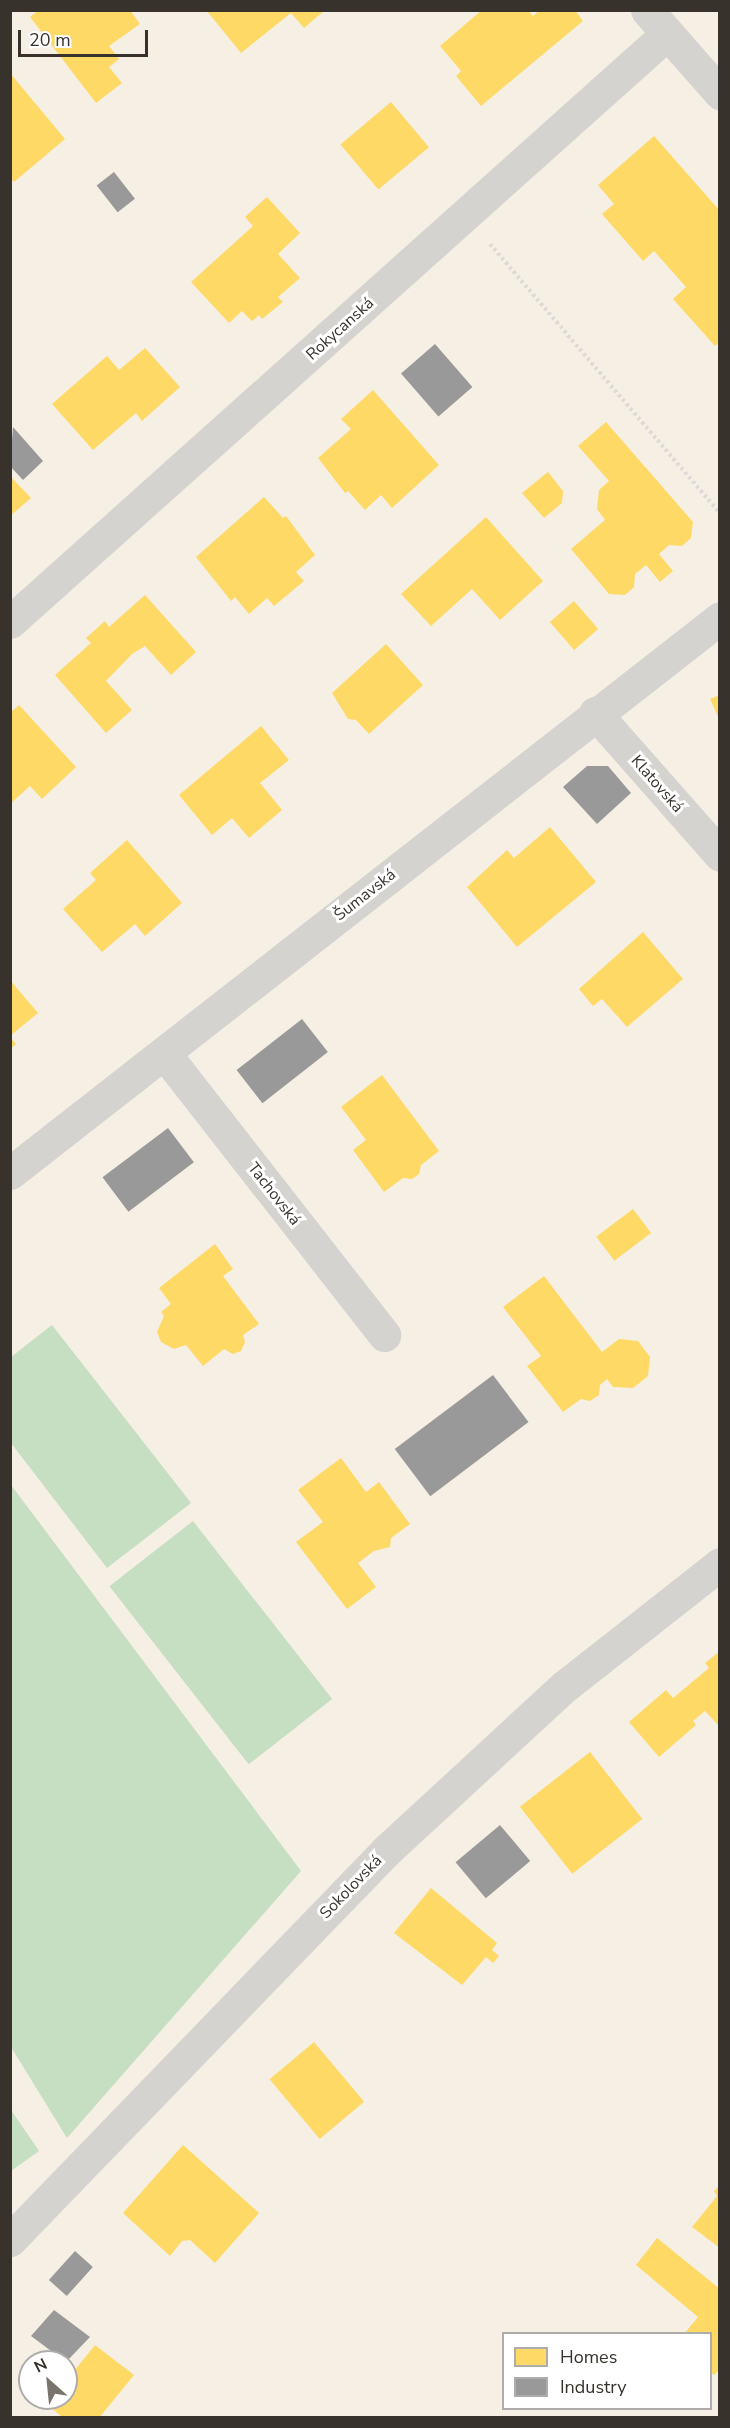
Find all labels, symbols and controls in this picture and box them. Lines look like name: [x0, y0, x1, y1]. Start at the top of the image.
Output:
scale bar: [21, 18, 152, 56]
text: 20 m: [29, 28, 71, 52]
street label: Rokycanská: [302, 294, 378, 364]
street label: Klatovská: [627, 751, 687, 817]
street label: Šumavská: [330, 865, 400, 925]
street label: Tachovská: [244, 1159, 304, 1229]
street label: Sokolovská: [316, 1851, 386, 1923]
legend: [502, 2332, 712, 2410]
text: Homes: [560, 2345, 617, 2369]
north arrow: [18, 2350, 78, 2410]
text: N: [30, 2353, 51, 2378]
text: Industry: [560, 2375, 627, 2399]

